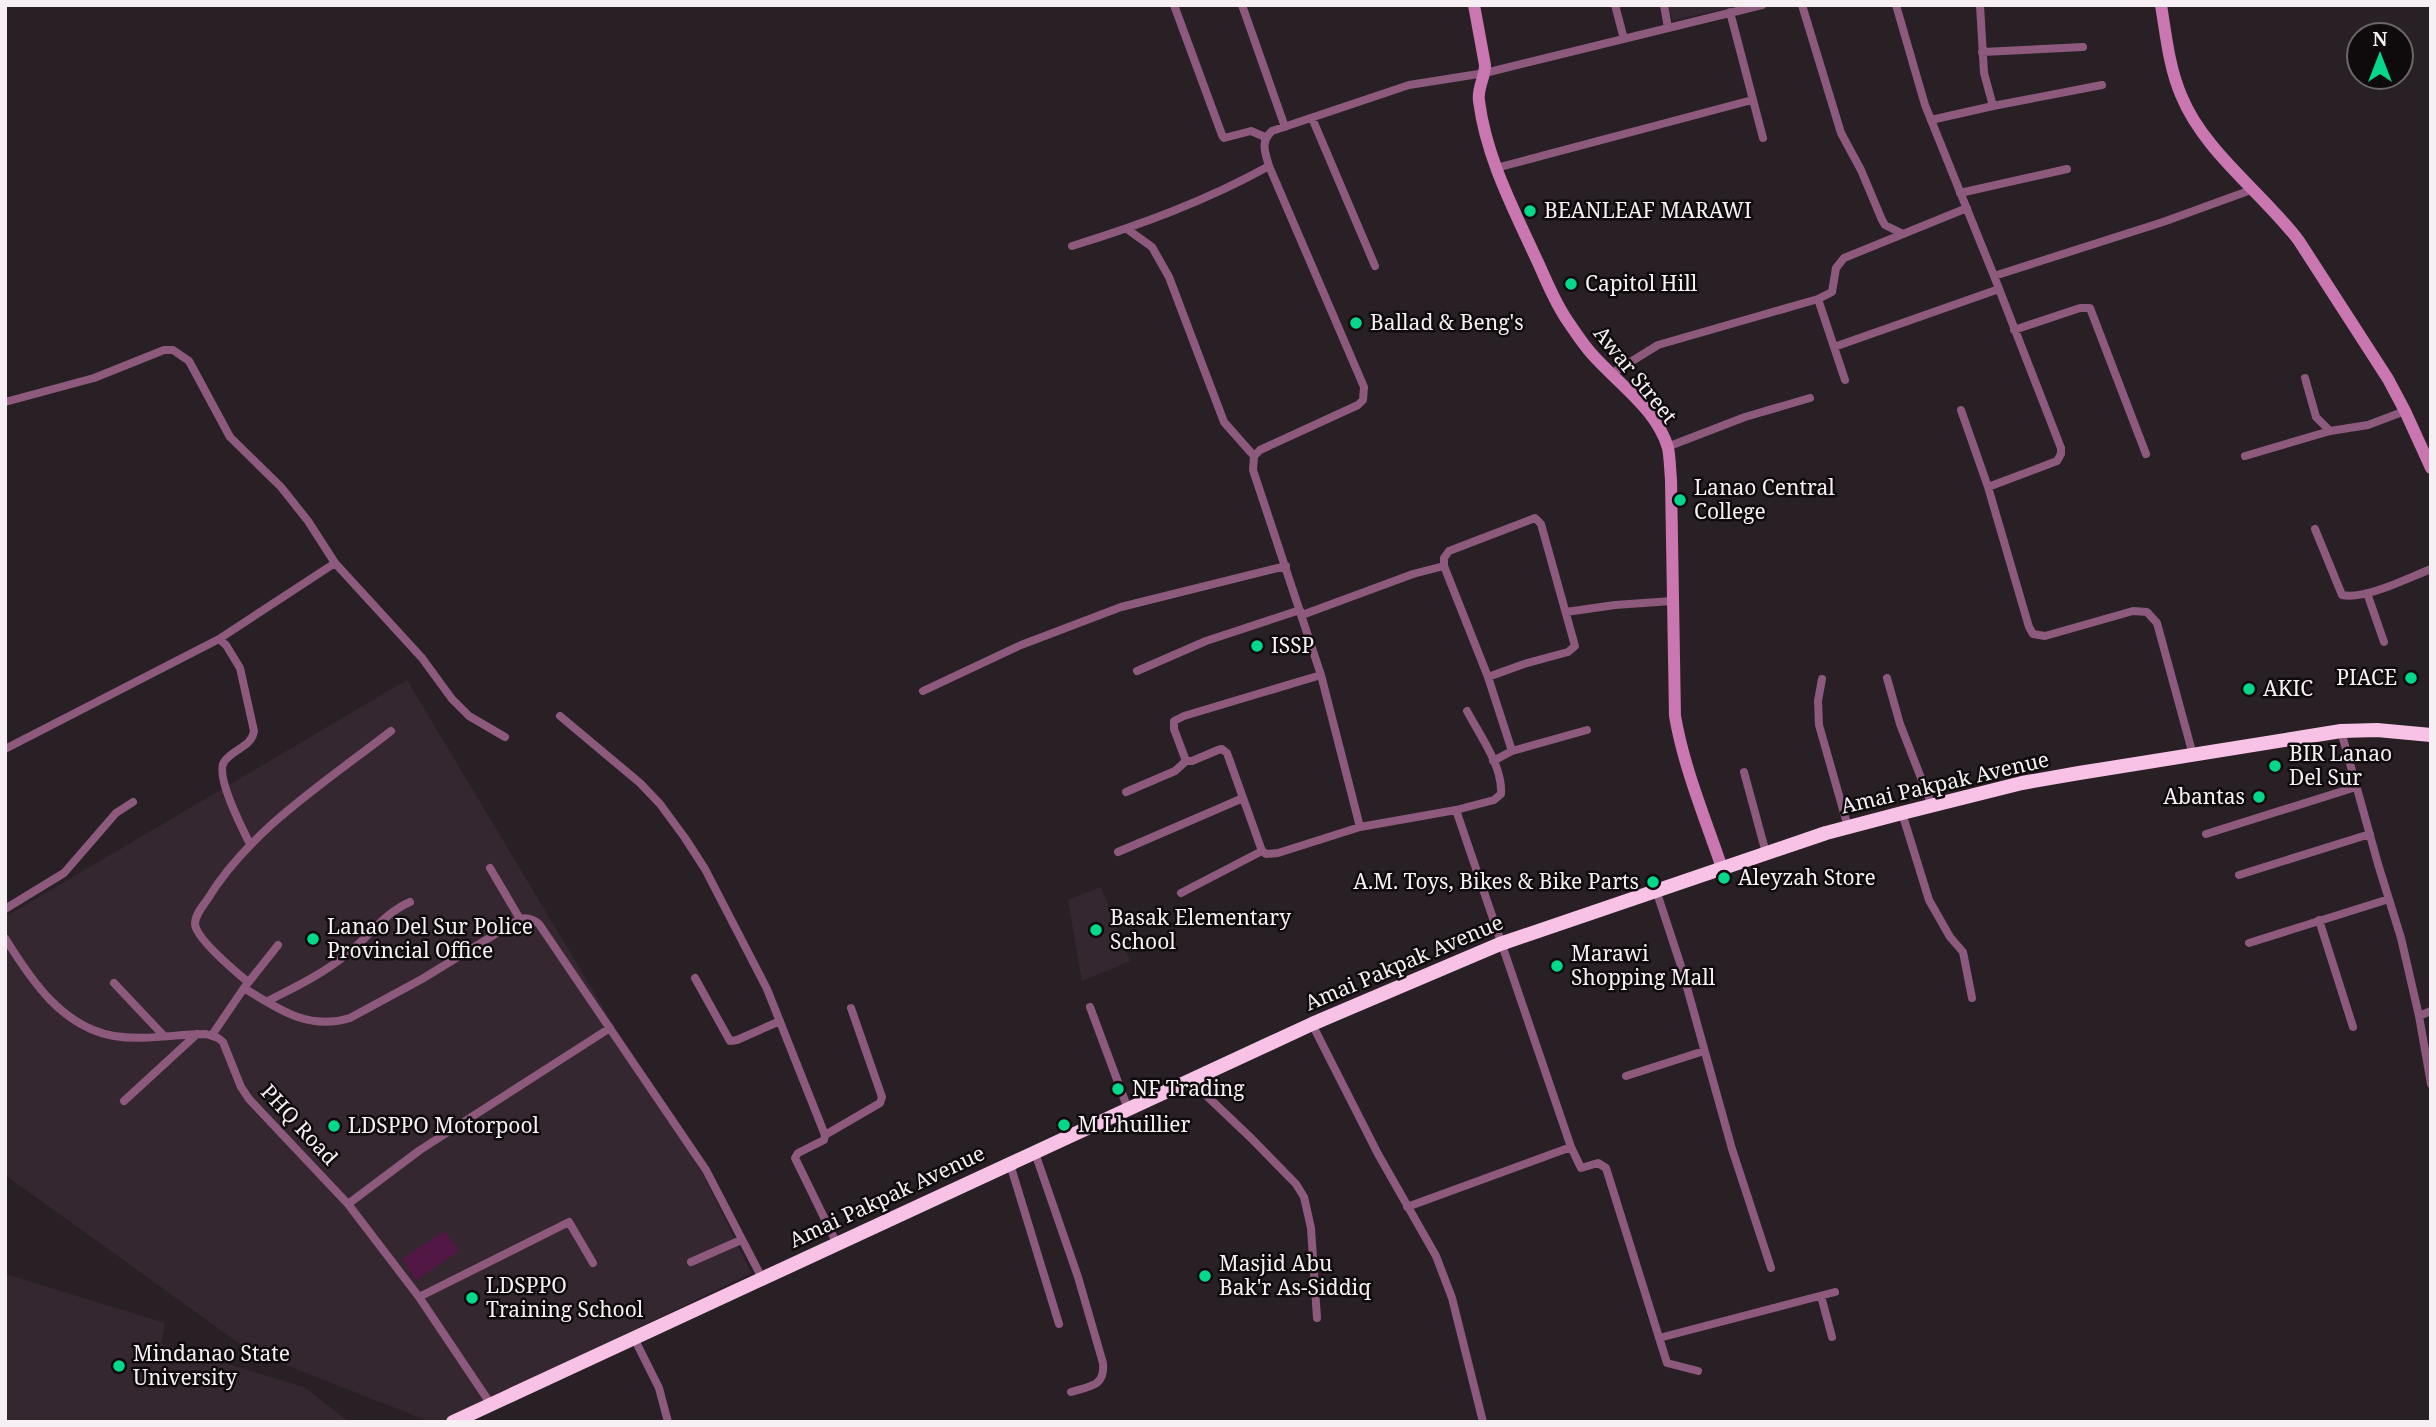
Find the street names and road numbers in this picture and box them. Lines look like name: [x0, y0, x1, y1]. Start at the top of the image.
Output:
street label: Awar Street: [1588, 320, 1684, 429]
street label: Amai Pakpak Avenue: [1838, 744, 2052, 820]
street label: Amai Pakpak Avenue: [1300, 908, 1507, 1017]
street label: PHQ Road: [255, 1078, 344, 1171]
street label: Amai Pakpak Avenue: [784, 1138, 989, 1254]

